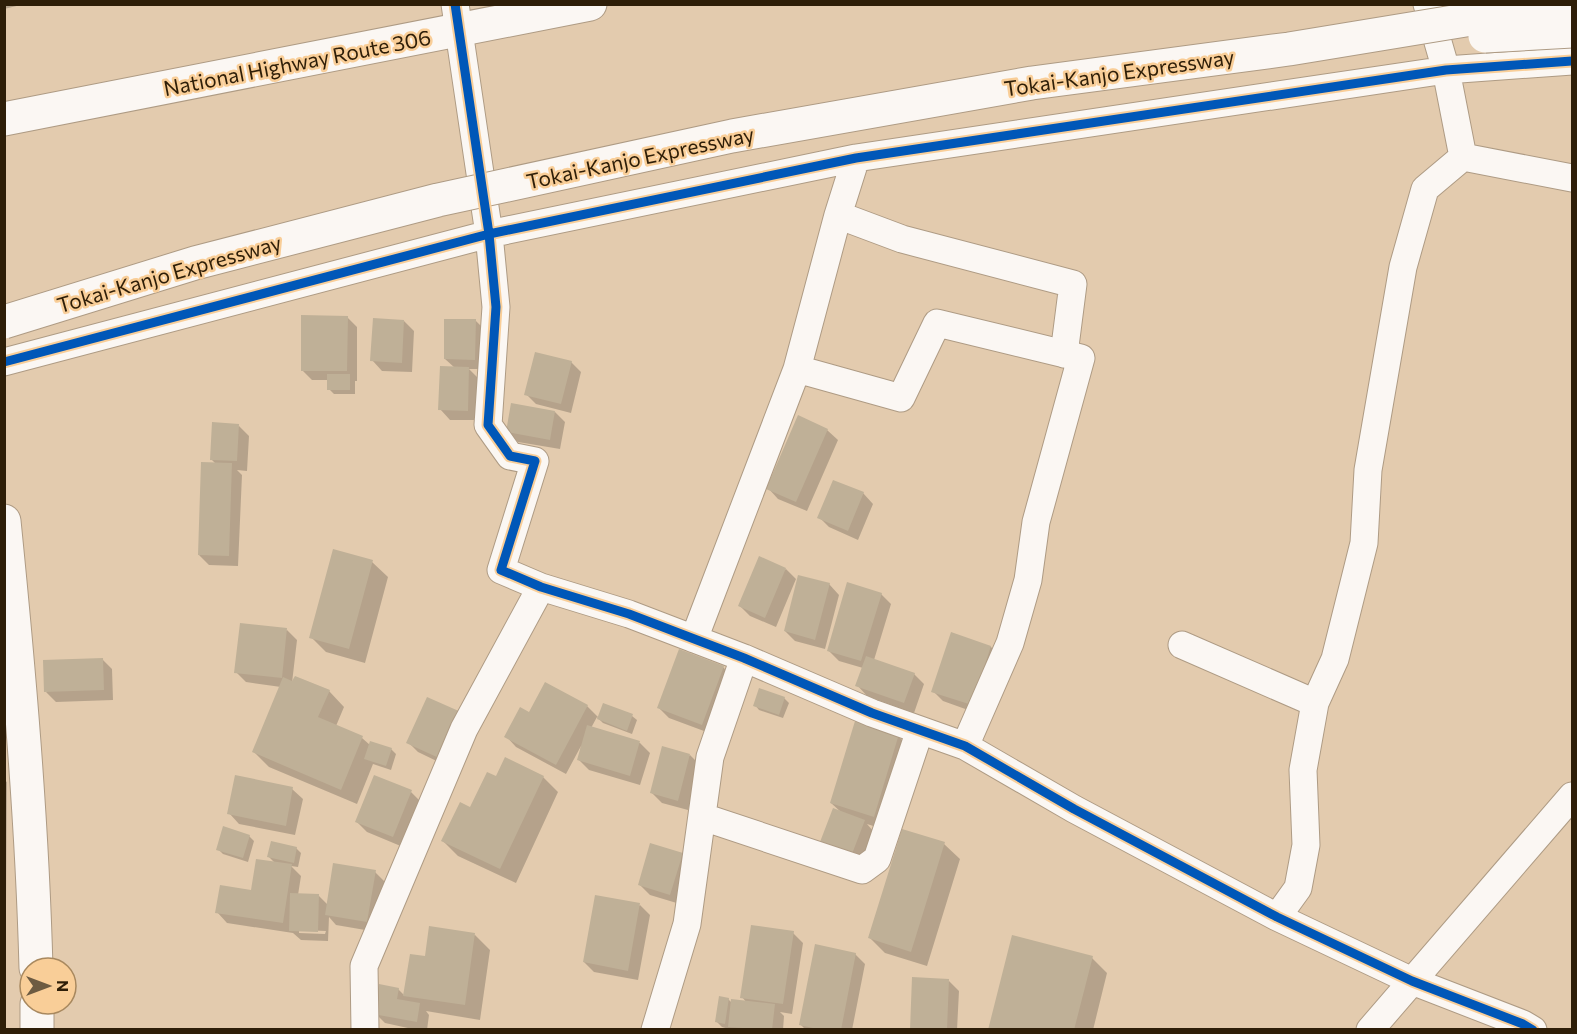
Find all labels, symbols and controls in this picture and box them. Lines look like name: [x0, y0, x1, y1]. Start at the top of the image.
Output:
street label: National Highway Route 306: [161, 24, 433, 100]
street label: Tokai-Kanjo Expressway: [1002, 43, 1236, 101]
street label: Tokai-Kanjo Expressway: [524, 121, 756, 193]
street label: Tokai-Kanjo Expressway: [54, 229, 284, 317]
north arrow: [18, 956, 78, 1016]
text: N: [54, 980, 73, 992]

